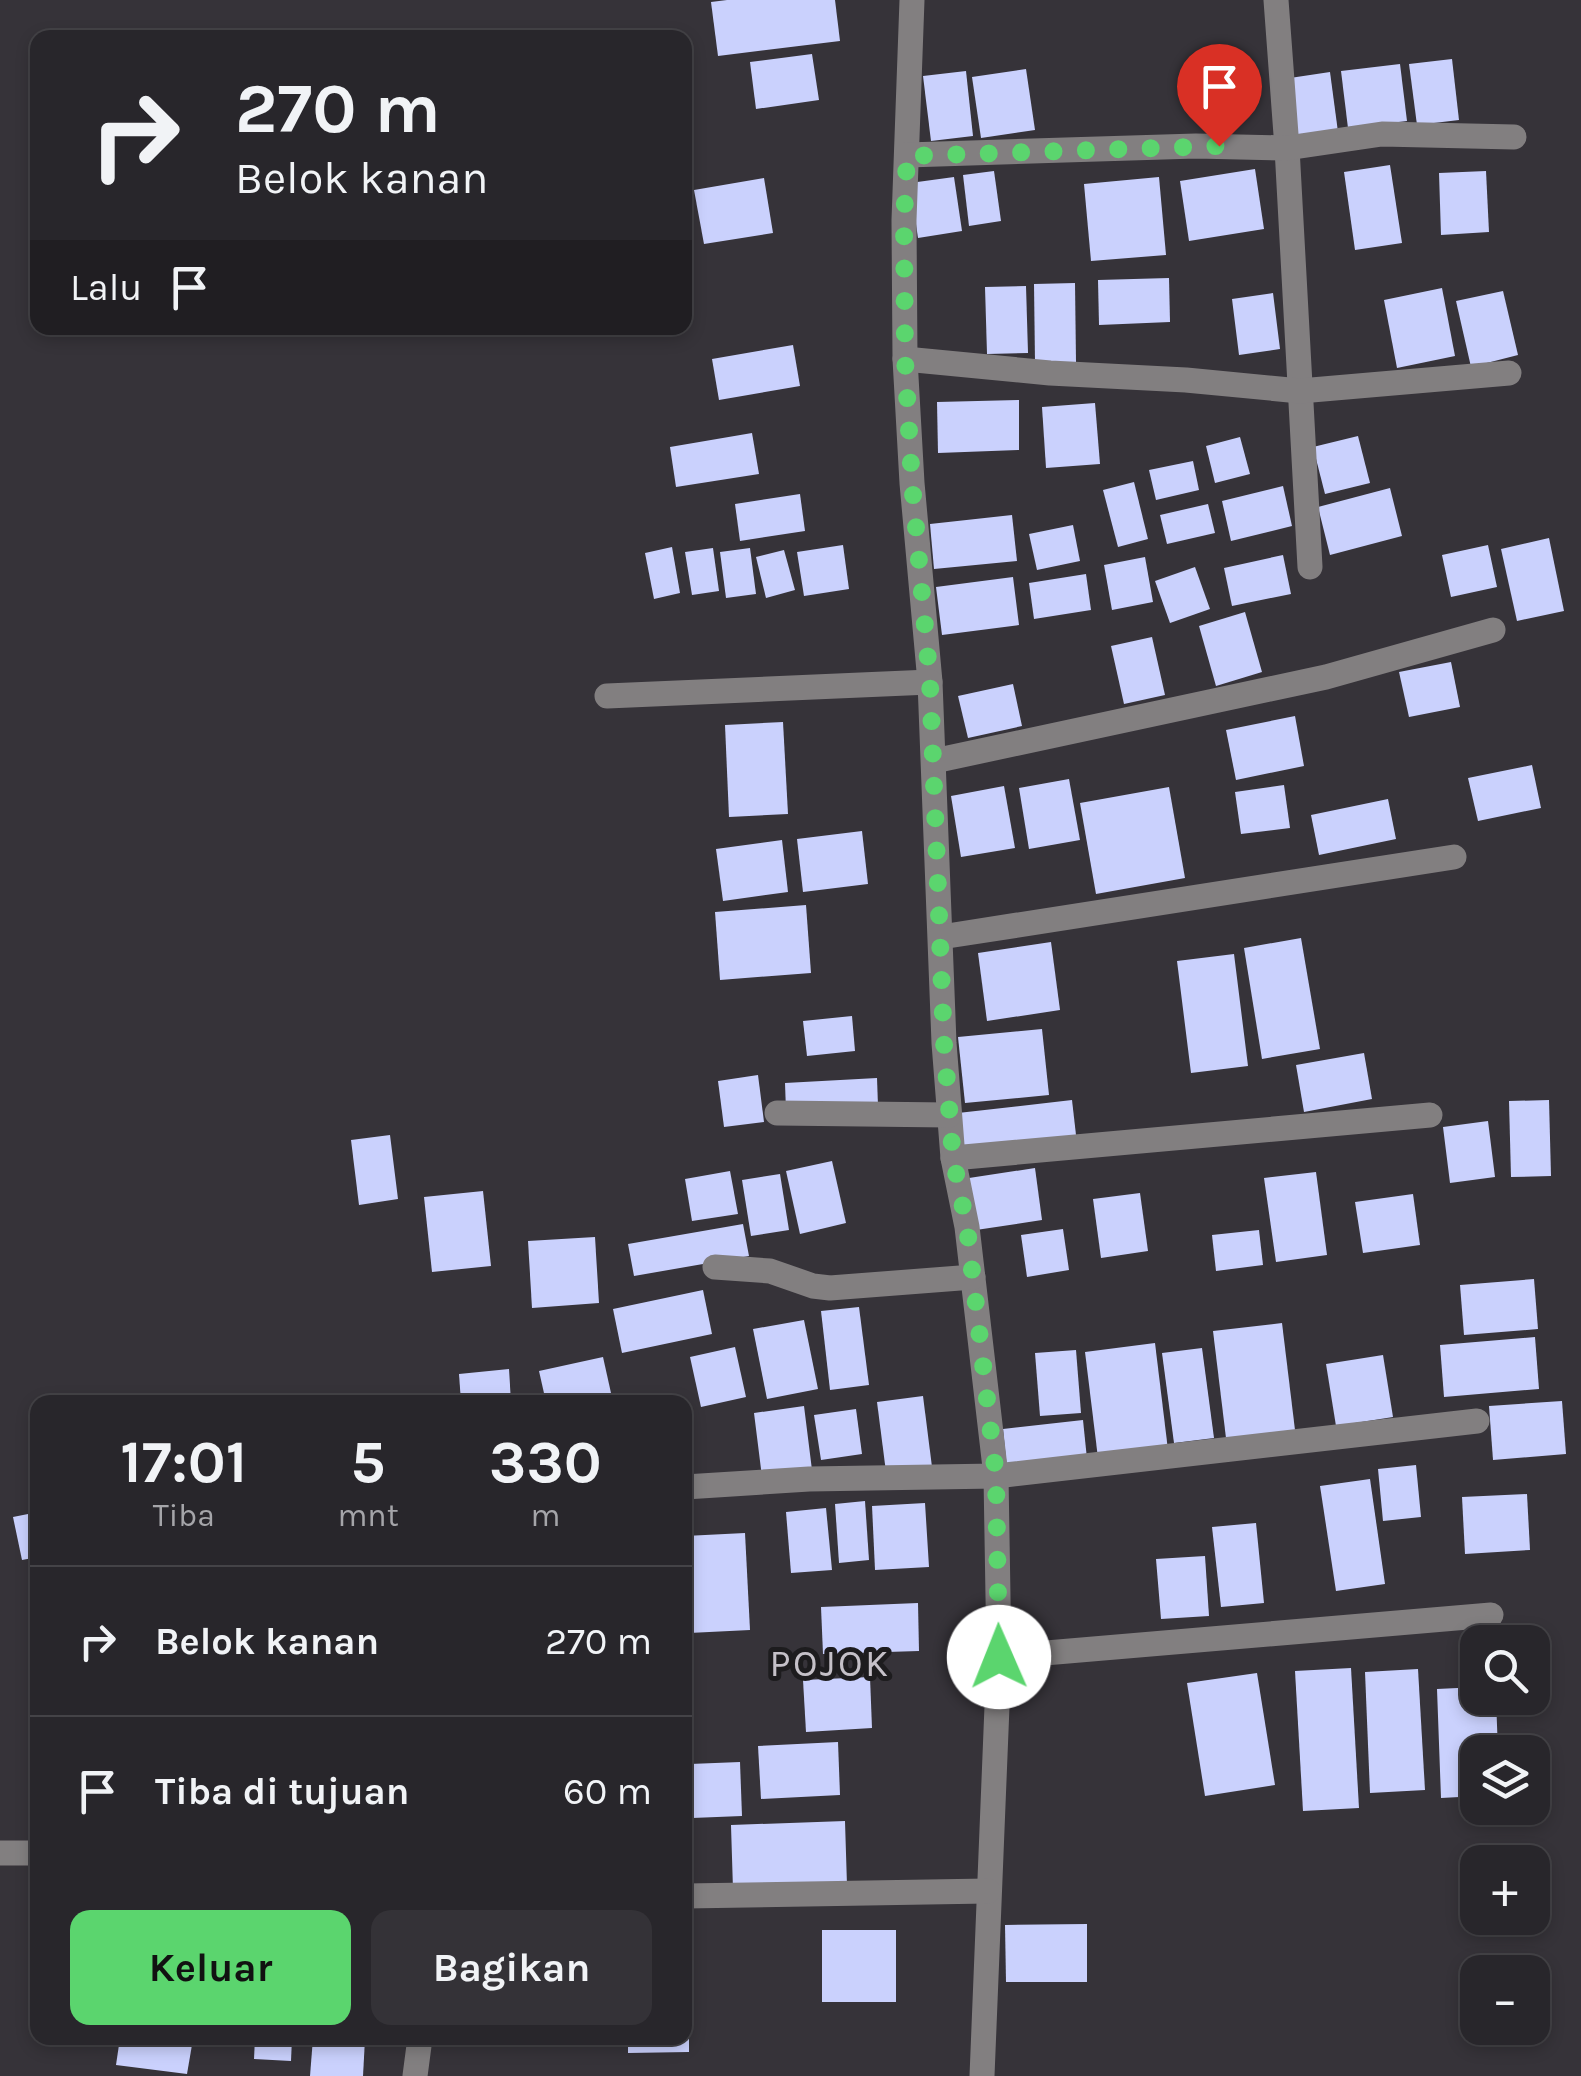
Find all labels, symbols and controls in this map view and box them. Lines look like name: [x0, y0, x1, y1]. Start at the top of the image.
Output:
pin: [1177, 44, 1262, 147]
icon: arrive: [1192, 59, 1247, 114]
text: 270 m: [235, 68, 441, 150]
icon: right: [70, 70, 200, 200]
text: Belok kanan: [235, 152, 489, 204]
icon: arrive: [162, 260, 217, 315]
text: Lalu: [70, 265, 142, 310]
text: 17:01: [120, 1427, 247, 1497]
text: 5: [351, 1427, 386, 1497]
text: 330: [489, 1427, 602, 1497]
text: Tiba: [153, 1497, 215, 1534]
text: mnt: [337, 1497, 399, 1534]
text: m: [530, 1497, 560, 1534]
position arrow: [947, 1605, 1051, 1709]
icon: right: [70, 1614, 125, 1669]
text: Belok kanan: [155, 1619, 379, 1664]
text: 270 m: [545, 1619, 652, 1664]
map controls: [1460, 1625, 1550, 2045]
button: search: [1460, 1625, 1550, 1715]
district label: POJOK: [769, 1641, 891, 1686]
button: layers: [1460, 1735, 1550, 1825]
icon: arrive: [70, 1764, 125, 1819]
text: Tiba di tujuan: [155, 1769, 410, 1814]
text: 60 m: [563, 1769, 652, 1814]
button: +: [1460, 1845, 1550, 1935]
button: Keluar: [70, 1910, 351, 2025]
button: Bagikan: [371, 1910, 652, 2025]
button: −: [1460, 1955, 1550, 2045]

